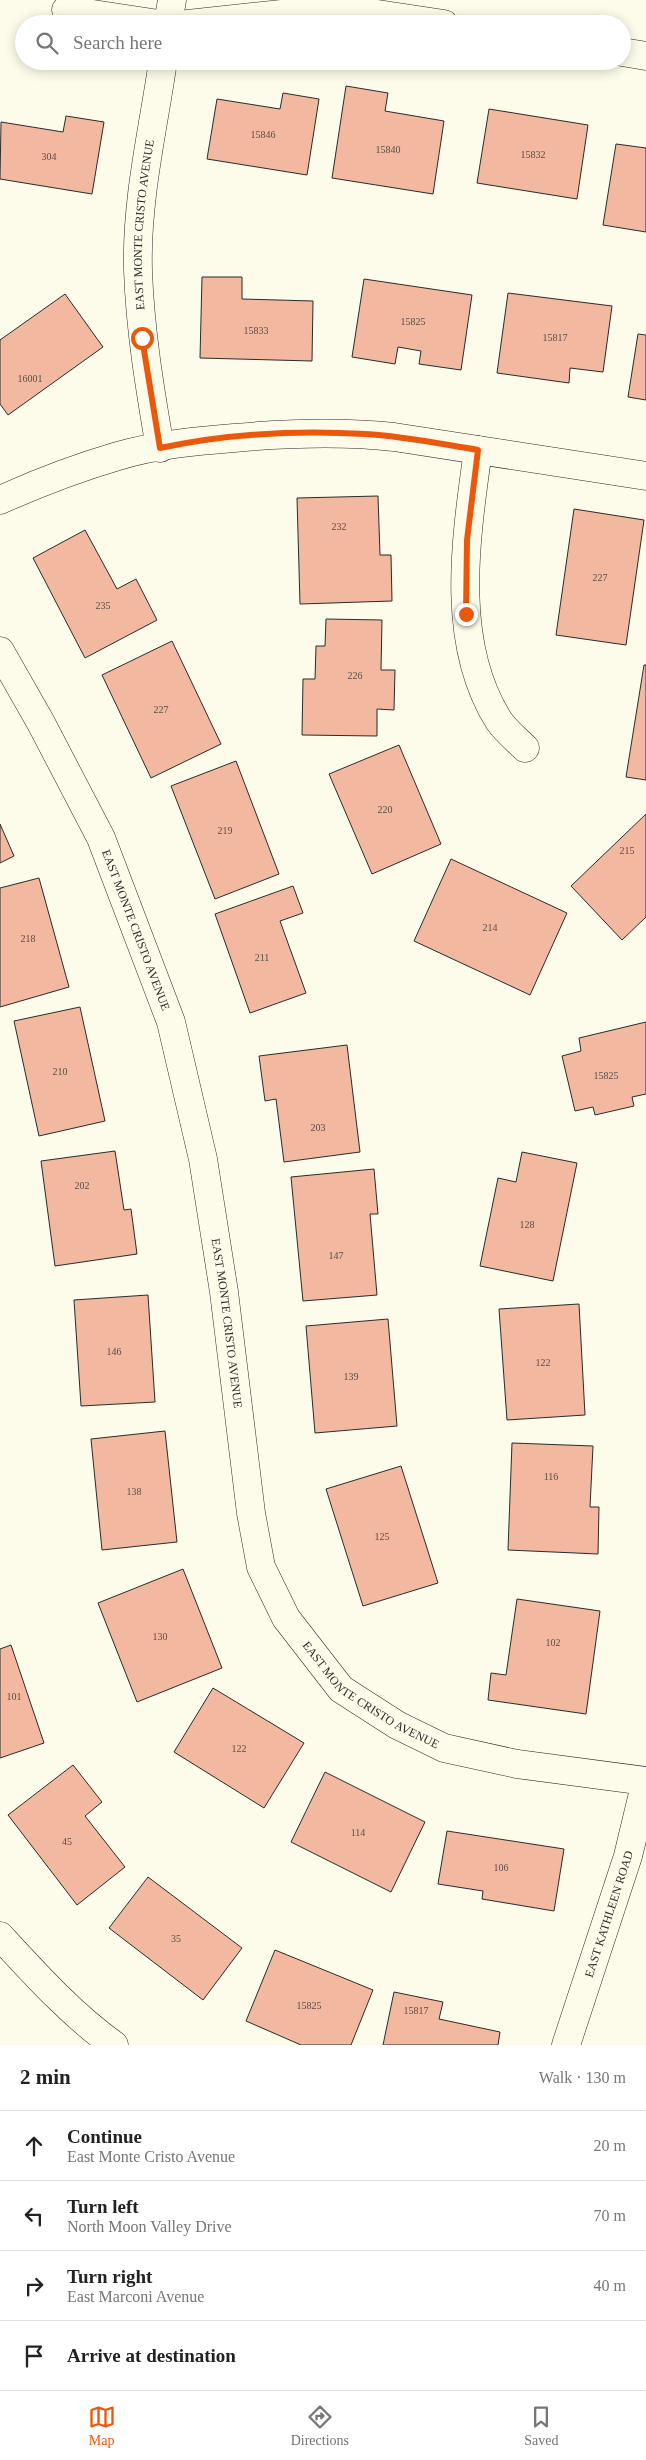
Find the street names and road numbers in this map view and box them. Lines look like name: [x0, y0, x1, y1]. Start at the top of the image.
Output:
street label: EAST MONTE CRISTO AVENUE: [131, 138, 157, 311]
street label: EAST MONTE CRISTO AVENUE: [99, 847, 173, 1013]
street label: EAST MONTE CRISTO AVENUE: [209, 1237, 245, 1409]
street label: EAST MONTE CRISTO AVENUE: [300, 1638, 441, 1752]
street label: EAST KATHLEEN ROAD: [582, 1849, 636, 1979]

